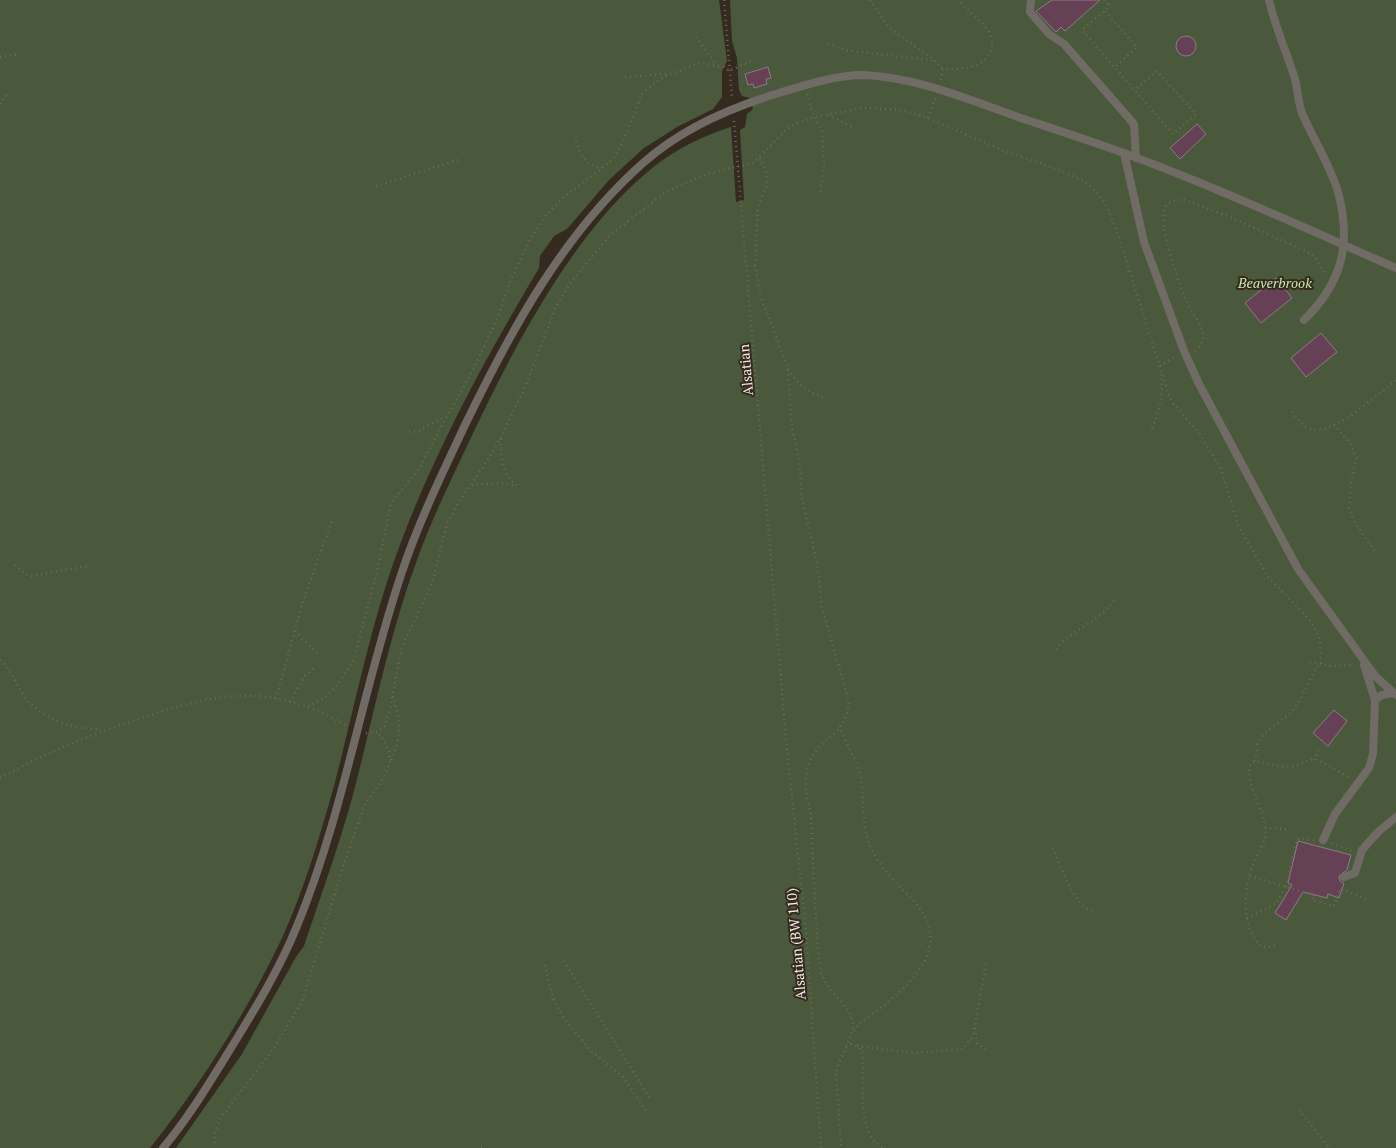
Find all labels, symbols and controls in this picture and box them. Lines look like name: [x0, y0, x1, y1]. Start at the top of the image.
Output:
park label: Beaverbrook: [1237, 273, 1312, 292]
street label: Alsatian: [734, 343, 757, 397]
street label: Alsatian (BW 110): [781, 887, 810, 1001]

